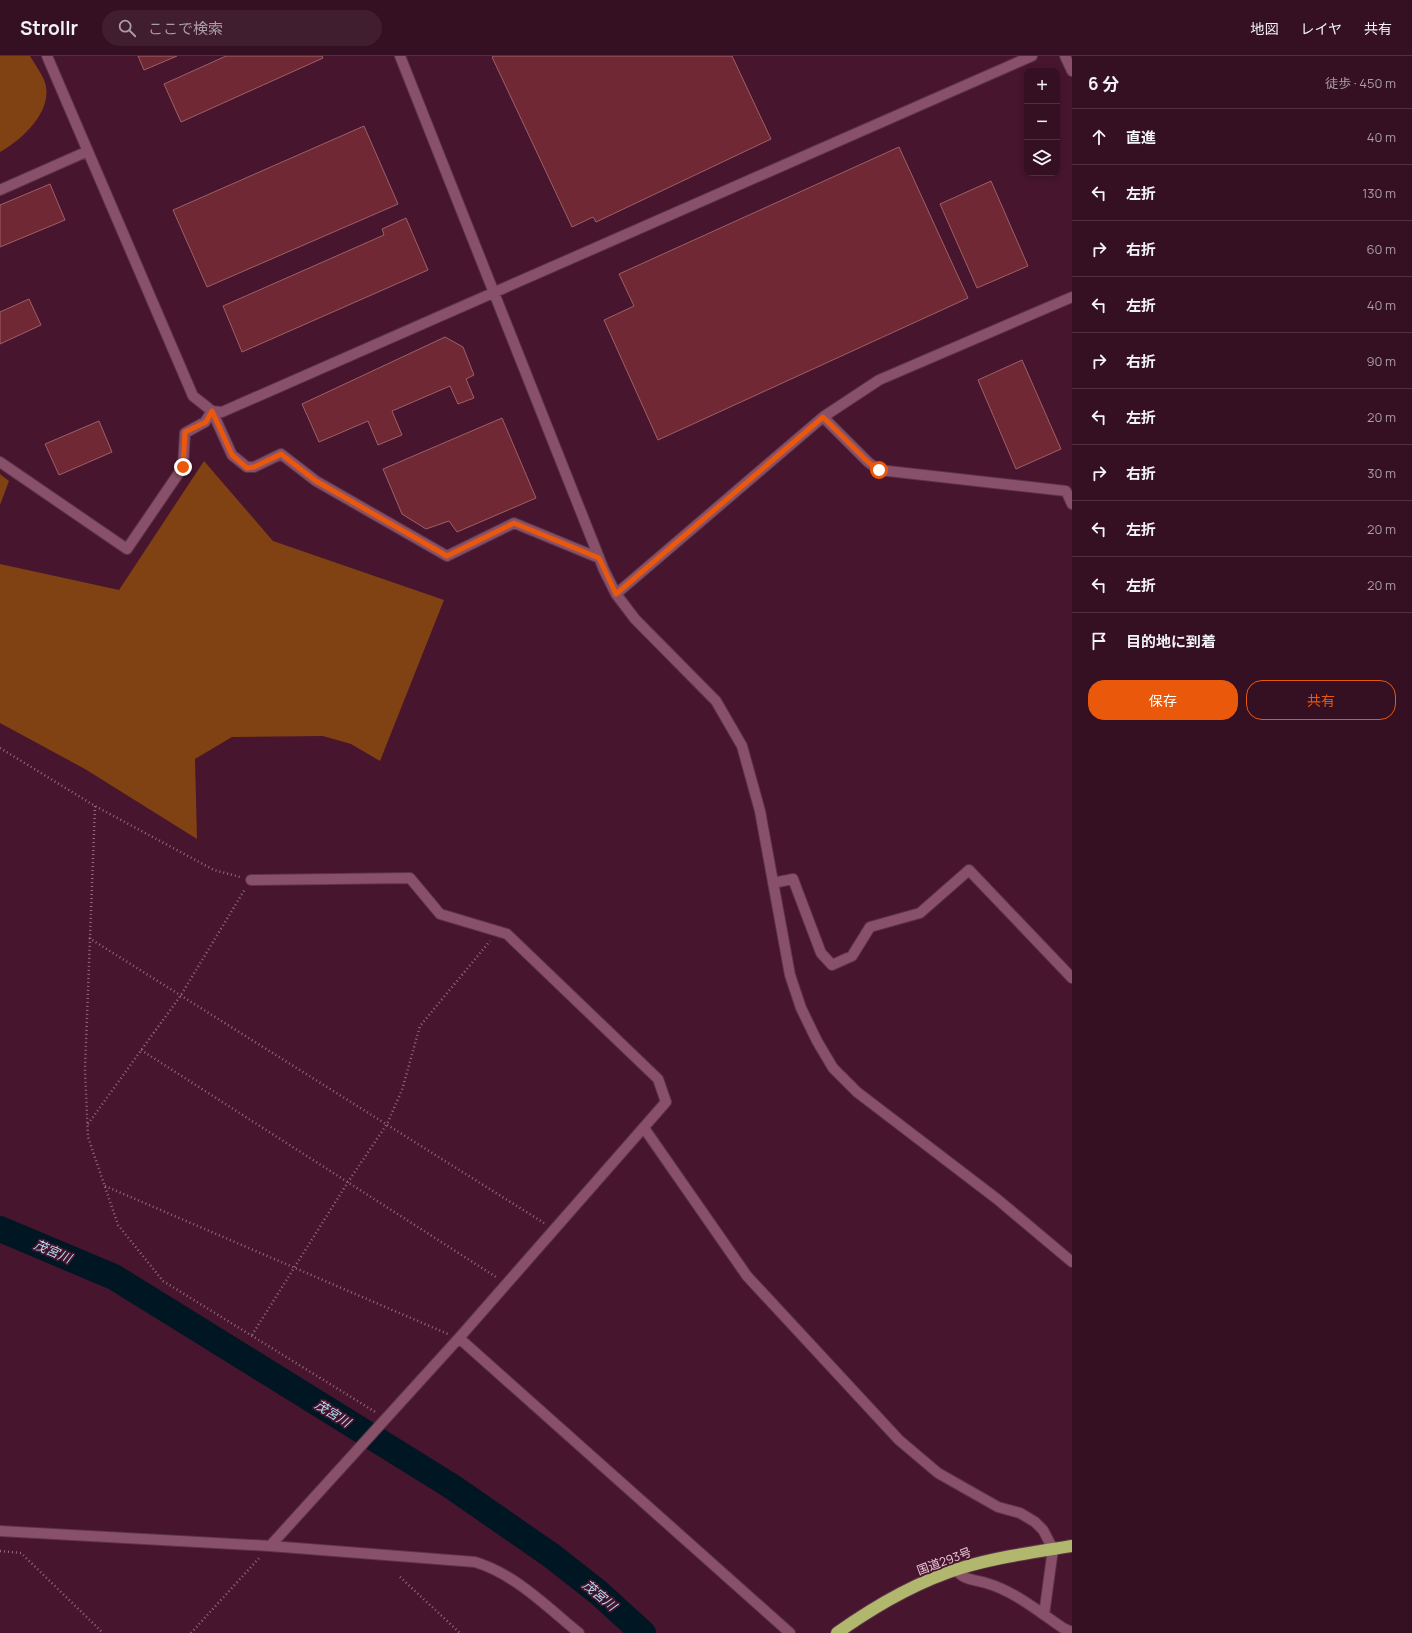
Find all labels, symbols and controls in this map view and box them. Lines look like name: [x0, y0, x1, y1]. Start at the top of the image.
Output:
search box: [102, 10, 382, 46]
text: Strollr: [20, 15, 78, 41]
icon: search: [116, 17, 138, 39]
text: ここで検索: [148, 18, 223, 39]
text: 地図: [1250, 19, 1278, 38]
text: レイヤ: [1300, 19, 1342, 38]
text: 共有: [1364, 19, 1392, 38]
map controls: [1024, 68, 1060, 176]
button: +: [1024, 68, 1060, 104]
text: 6 分: [1088, 72, 1119, 95]
text: 徒歩 · 450 m: [1325, 74, 1396, 92]
button: −: [1024, 104, 1060, 140]
icon: ahead: [1088, 126, 1110, 148]
text: 直進: [1126, 127, 1156, 148]
text: 40 m: [1367, 128, 1396, 146]
button: layers: [1024, 140, 1060, 176]
icon: left: [1088, 182, 1110, 204]
text: 左折: [1126, 183, 1156, 204]
text: 130 m: [1362, 184, 1396, 202]
icon: right: [1088, 238, 1110, 260]
text: 右折: [1126, 239, 1156, 260]
text: 60 m: [1366, 240, 1396, 258]
icon: left: [1088, 294, 1110, 316]
text: 左折: [1126, 295, 1156, 316]
text: 40 m: [1367, 296, 1396, 314]
icon: right: [1088, 350, 1110, 372]
text: 右折: [1126, 351, 1156, 372]
text: 90 m: [1366, 352, 1396, 370]
icon: left: [1088, 406, 1110, 428]
text: 左折: [1126, 407, 1156, 428]
text: 20 m: [1367, 408, 1396, 426]
route end: [174, 458, 192, 476]
route start: [870, 461, 888, 479]
icon: right: [1088, 462, 1110, 484]
text: 右折: [1126, 463, 1156, 484]
text: 30 m: [1367, 464, 1396, 482]
icon: left: [1088, 518, 1110, 540]
text: 左折: [1126, 519, 1156, 540]
text: 20 m: [1367, 520, 1396, 538]
icon: left: [1088, 574, 1110, 596]
text: 左折: [1126, 575, 1156, 596]
text: 20 m: [1367, 576, 1396, 594]
icon: arrive: [1088, 630, 1110, 652]
text: 目的地に到着: [1126, 631, 1216, 652]
button: 保存: [1088, 680, 1238, 720]
button: 共有: [1246, 680, 1396, 720]
water label: 茂宮川: [32, 1235, 76, 1268]
water label: 茂宮川: [312, 1395, 356, 1432]
street label: 国道293号: [914, 1543, 974, 1579]
water label: 茂宮川: [579, 1576, 622, 1616]

